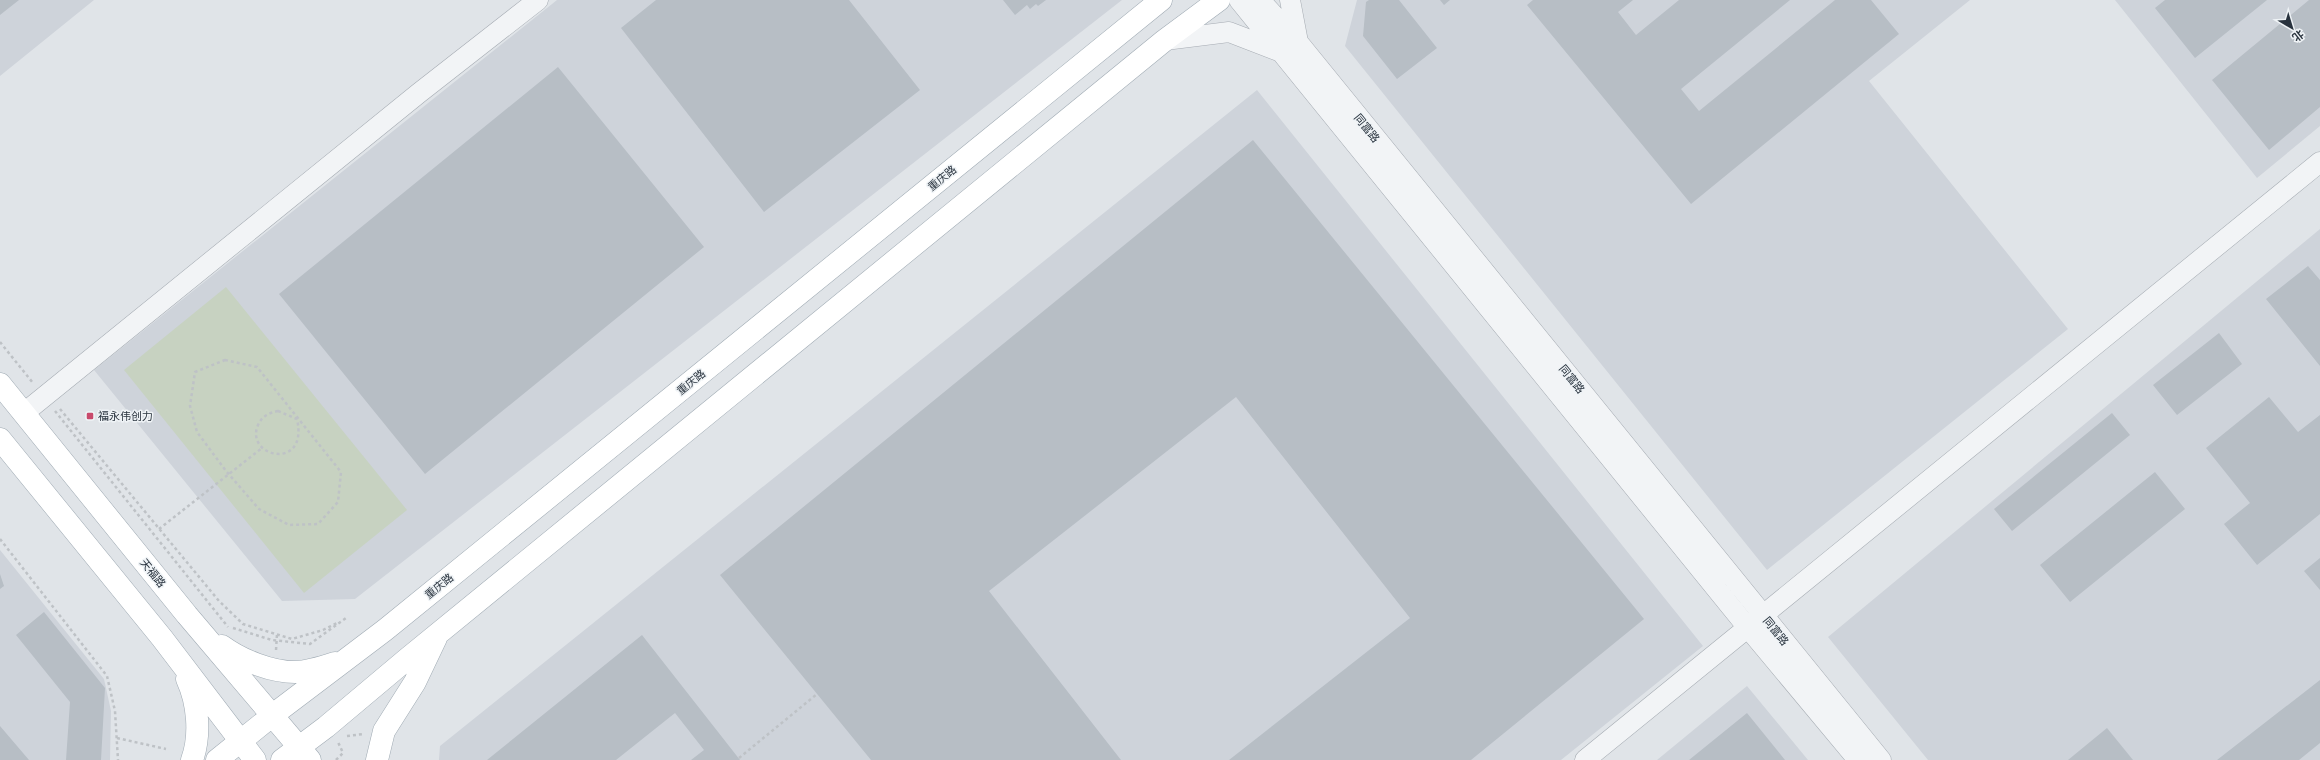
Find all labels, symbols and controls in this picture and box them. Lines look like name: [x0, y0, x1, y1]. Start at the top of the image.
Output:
north arrow: [2272, 8, 2312, 48]
text: 北: [2290, 28, 2307, 45]
street label: 同富路: [1352, 111, 1383, 145]
street label: 重庆路: [925, 162, 959, 193]
street label: 同富路: [1557, 362, 1588, 396]
street label: 重庆路: [674, 366, 708, 397]
place label: 福永伟创力: [98, 409, 153, 422]
marker: 福永伟创力: [85, 411, 95, 421]
street label: 天福路: [138, 556, 169, 590]
street label: 重庆路: [422, 570, 456, 601]
street label: 同富路: [1761, 614, 1792, 648]

